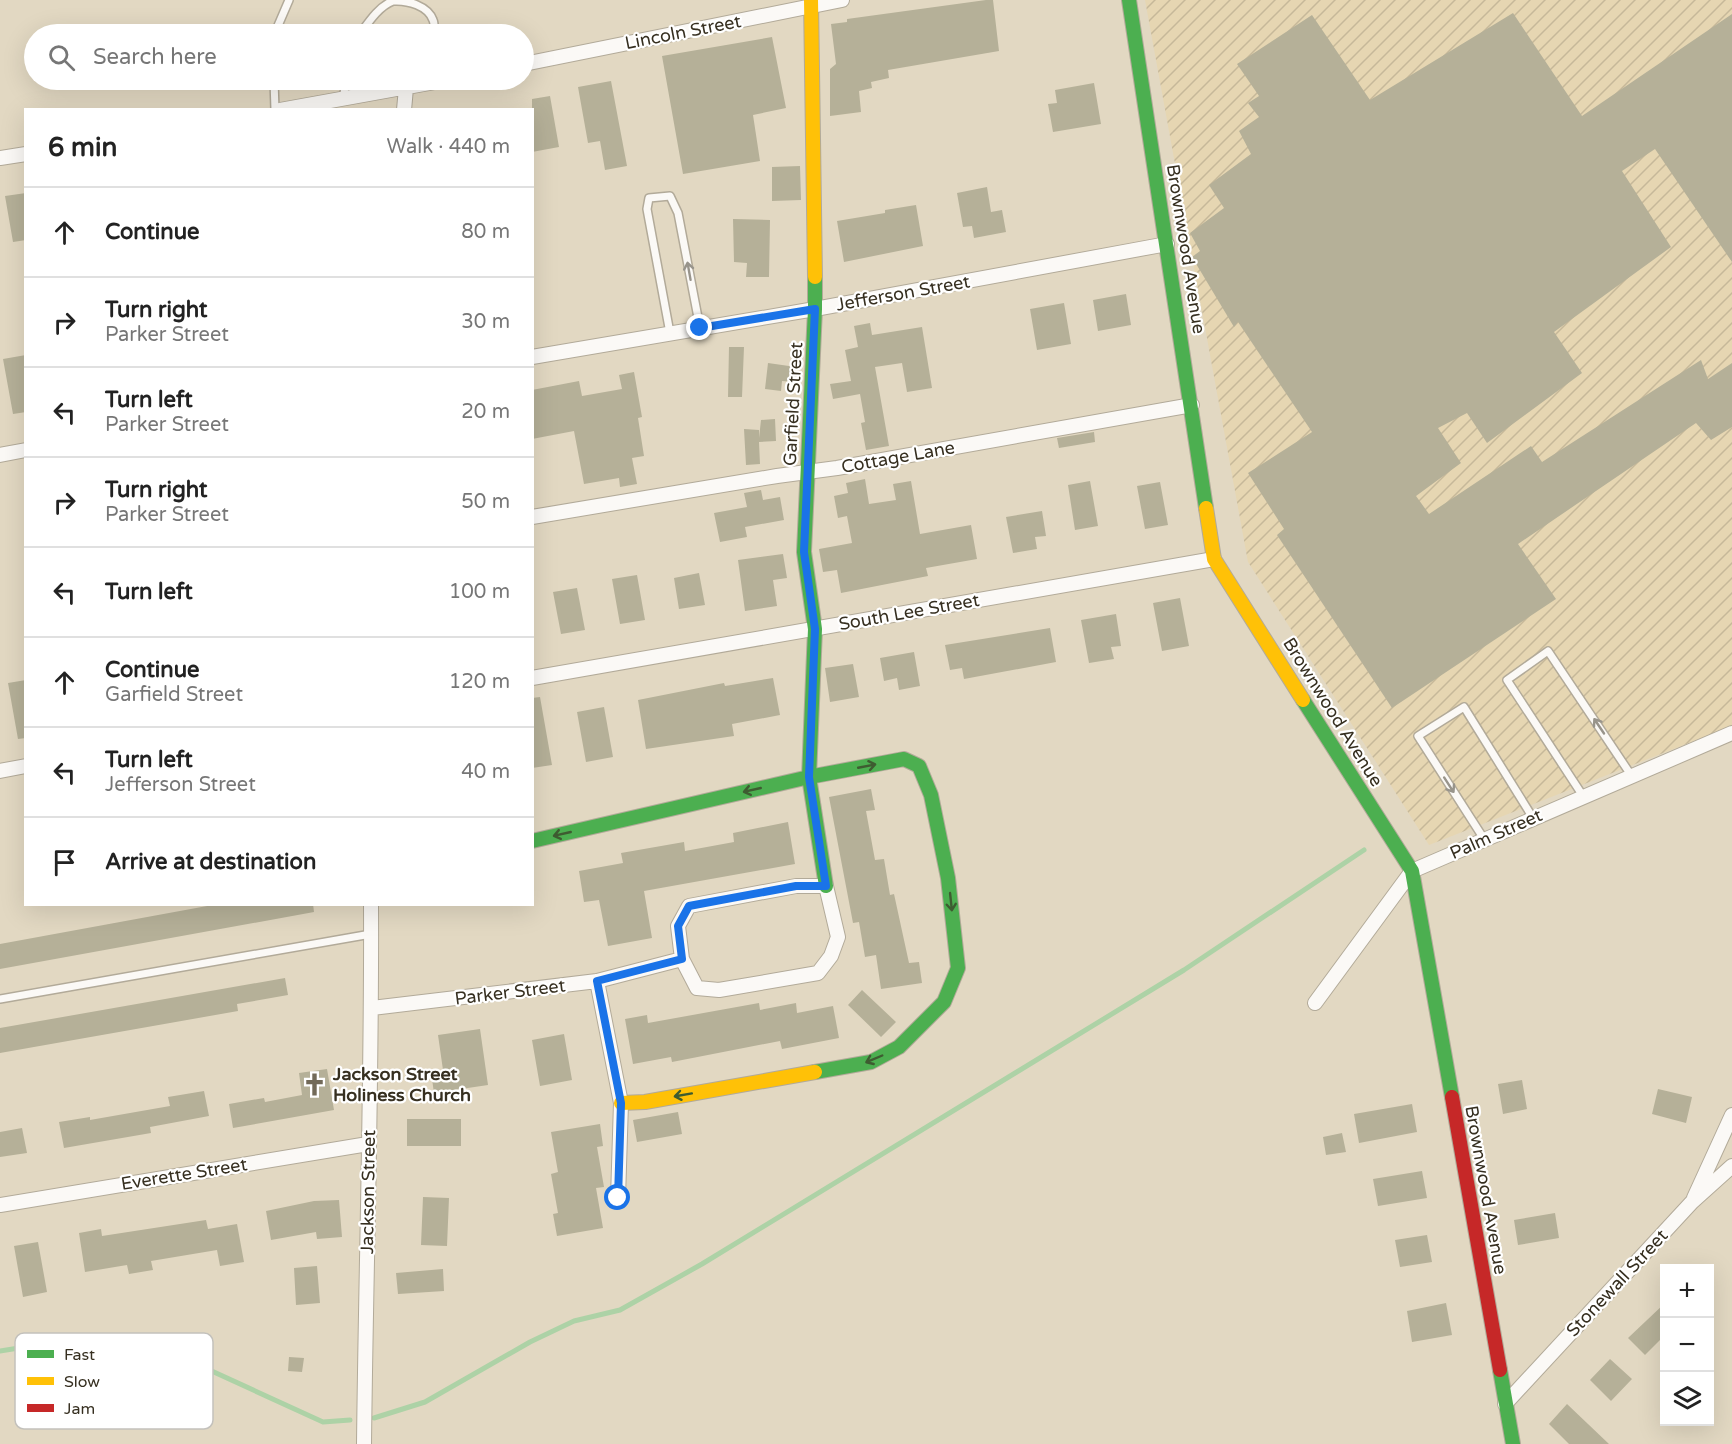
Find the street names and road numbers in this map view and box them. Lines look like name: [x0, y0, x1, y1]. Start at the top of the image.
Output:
street label: Lincoln Street: [623, 10, 743, 54]
street label: Brownwood Avenue: [1162, 163, 1210, 335]
street label: Jefferson Street: [834, 270, 972, 316]
street label: Garfield Street: [779, 341, 807, 467]
street label: Cottage Lane: [840, 436, 956, 478]
street label: South Lee Street: [837, 589, 981, 635]
street label: Brownwood Avenue: [1278, 634, 1388, 790]
street label: Palm Street: [1446, 804, 1546, 864]
street label: Parker Street: [453, 974, 567, 1010]
street label: Brownwood Avenue: [1460, 1104, 1512, 1276]
street label: Jackson Street: [356, 1129, 380, 1254]
street label: Everette Street: [119, 1153, 249, 1195]
street label: Stonewall Street: [1562, 1225, 1672, 1341]

